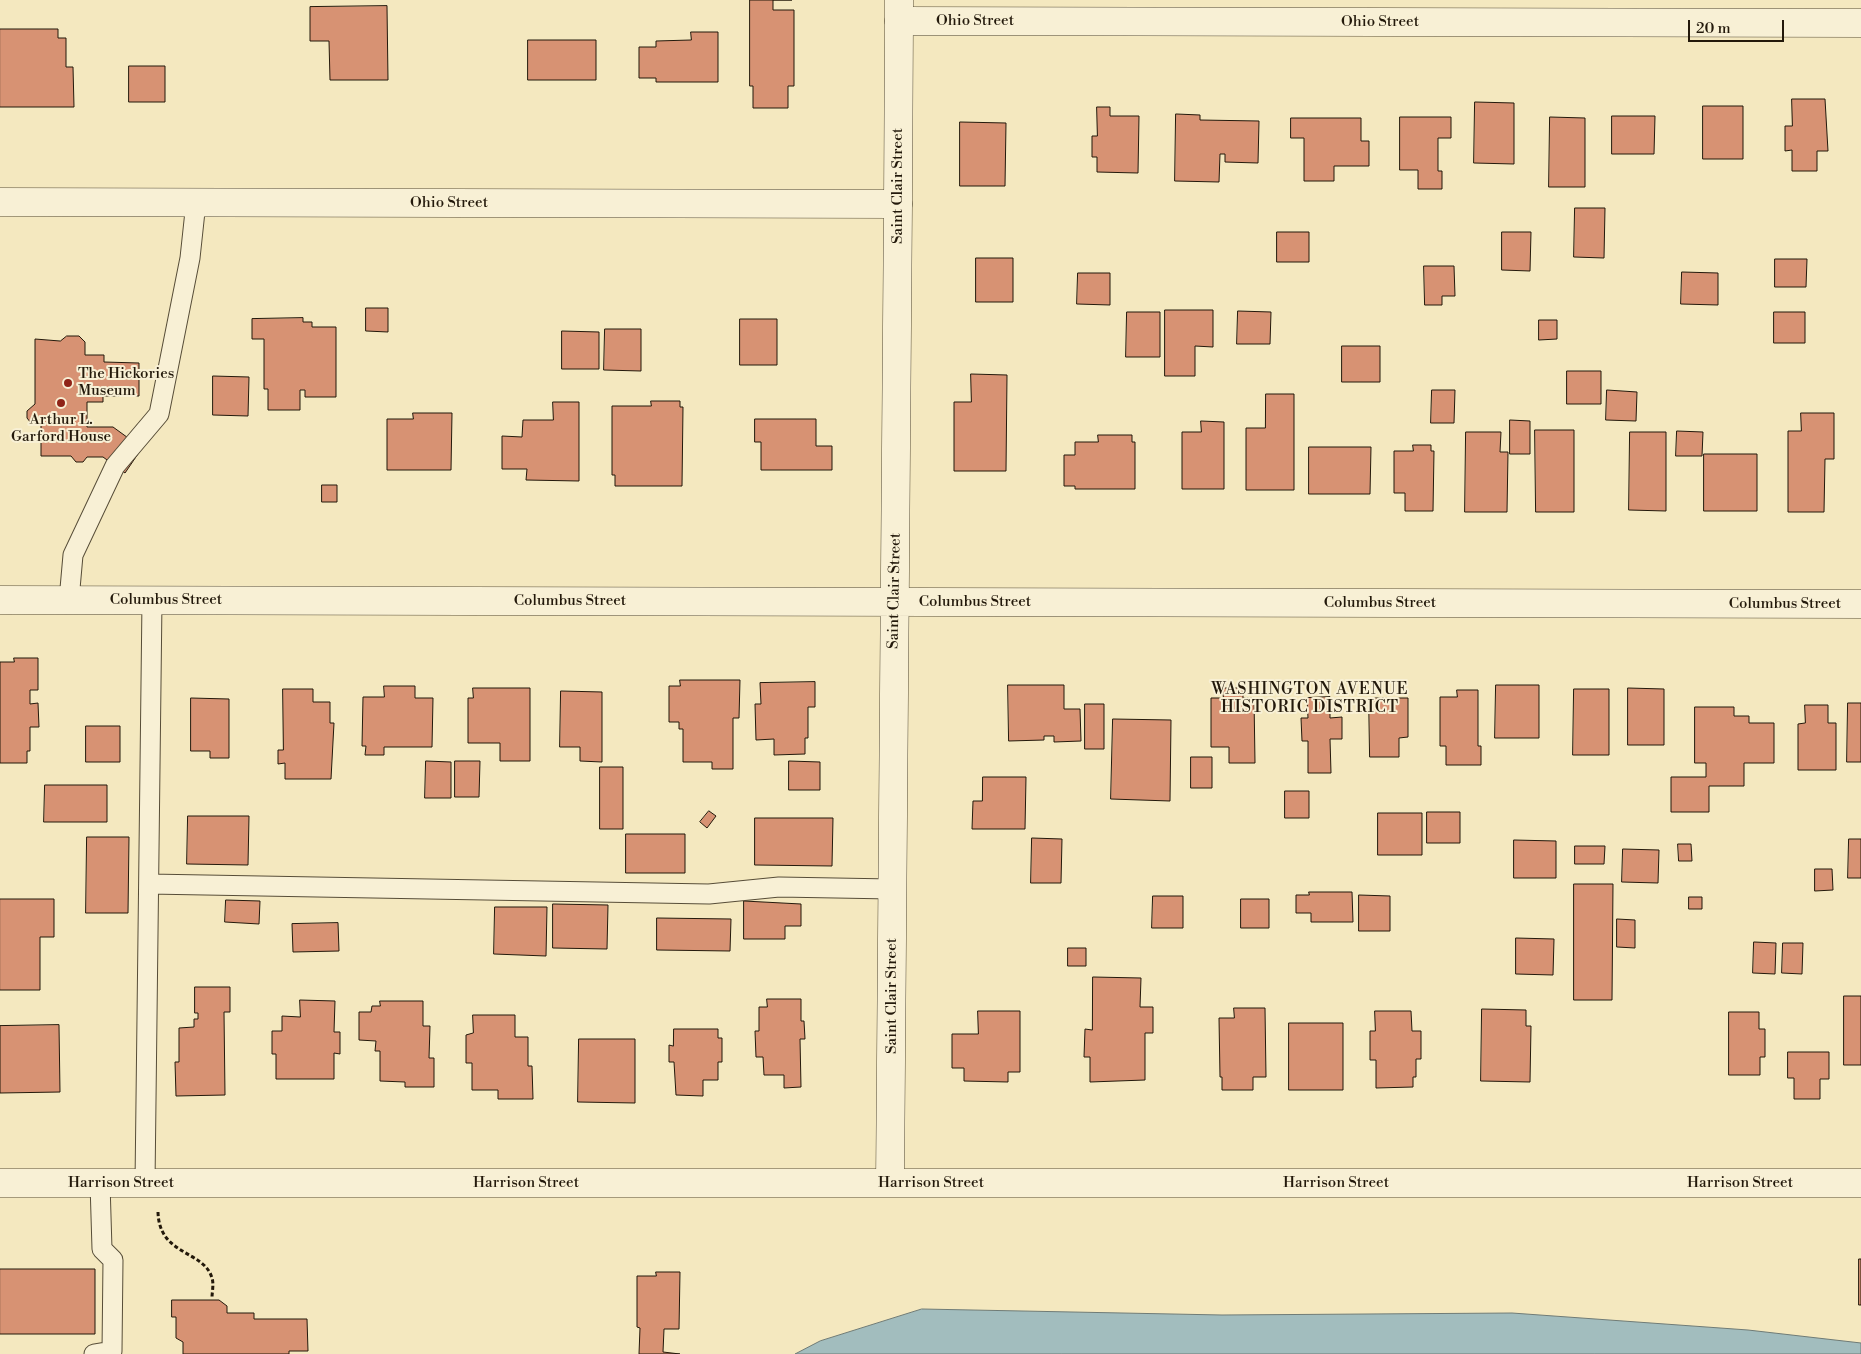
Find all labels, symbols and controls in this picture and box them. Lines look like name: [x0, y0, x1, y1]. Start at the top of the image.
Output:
scale bar: [1691, 10, 1787, 42]
street label: Ohio Street: [936, 12, 1014, 30]
street label: Ohio Street: [1341, 13, 1419, 31]
text: 20 m: [1696, 19, 1731, 38]
street label: Saint Clair Street: [889, 128, 907, 244]
street label: Ohio Street: [410, 194, 488, 212]
place label: The Hickories Museum: [78, 365, 174, 400]
marker: The Hickories Museum: [62, 377, 74, 389]
marker: Arthur L. Garford House: [55, 397, 67, 409]
place label: Arthur L. Garford House: [11, 411, 111, 446]
street label: Saint Clair Street: [885, 533, 905, 649]
street label: Columbus Street: [110, 591, 222, 609]
street label: Columbus Street: [514, 592, 626, 610]
street label: Columbus Street: [919, 593, 1031, 611]
street label: Columbus Street: [1324, 594, 1436, 612]
street label: Columbus Street: [1729, 595, 1841, 613]
district label: WASHINGTON AVENUE HISTORIC DISTRICT: [1209, 680, 1411, 718]
street label: Saint Clair Street: [883, 938, 901, 1054]
street label: Harrison Street: [68, 1174, 174, 1192]
street label: Harrison Street: [473, 1174, 579, 1192]
street label: Harrison Street: [878, 1174, 984, 1192]
street label: Harrison Street: [1283, 1174, 1389, 1192]
street label: Harrison Street: [1687, 1174, 1793, 1192]

